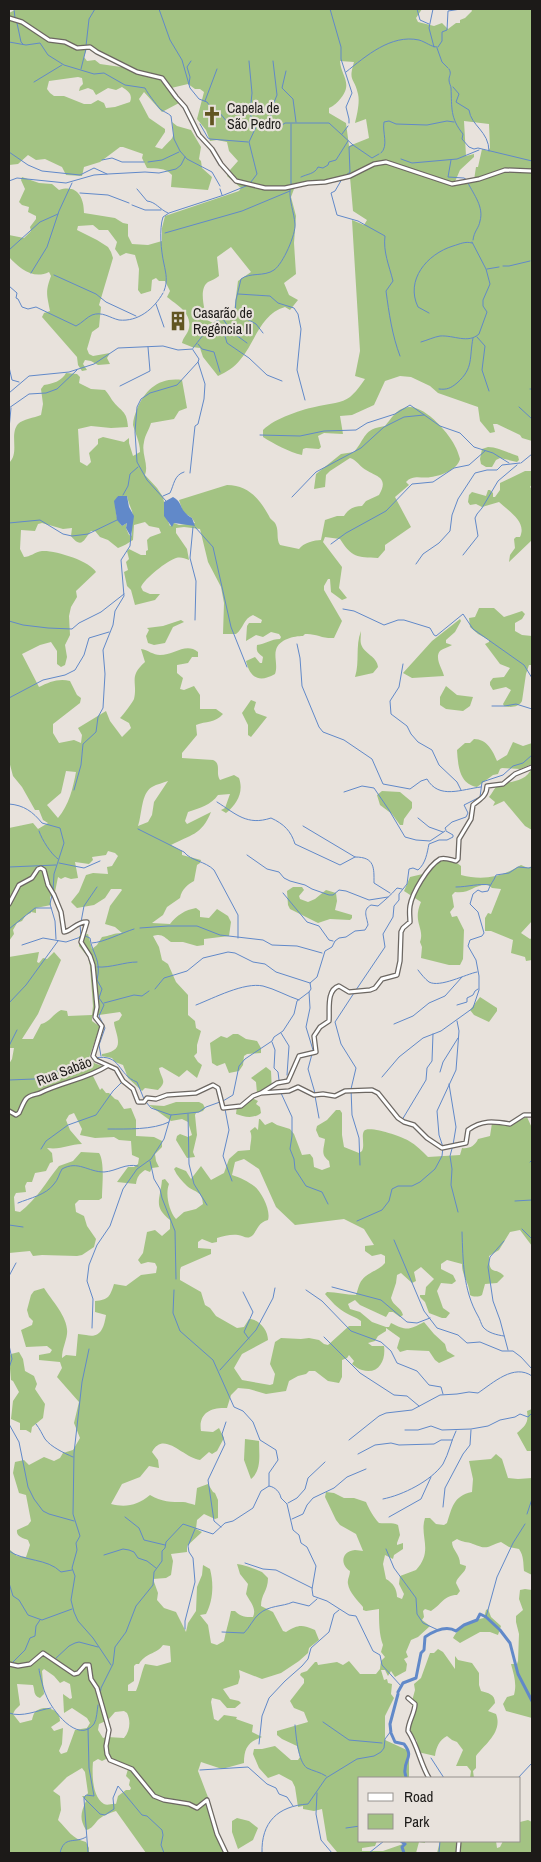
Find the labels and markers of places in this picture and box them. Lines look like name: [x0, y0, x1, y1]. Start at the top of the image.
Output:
place label: Capela de São Pedro: [227, 99, 281, 133]
church icon: Capela de São Pedro: [201, 105, 223, 127]
place label: Casarão de Regência II: [193, 304, 252, 338]
building icon: Casarão de Regência II: [167, 310, 189, 332]

